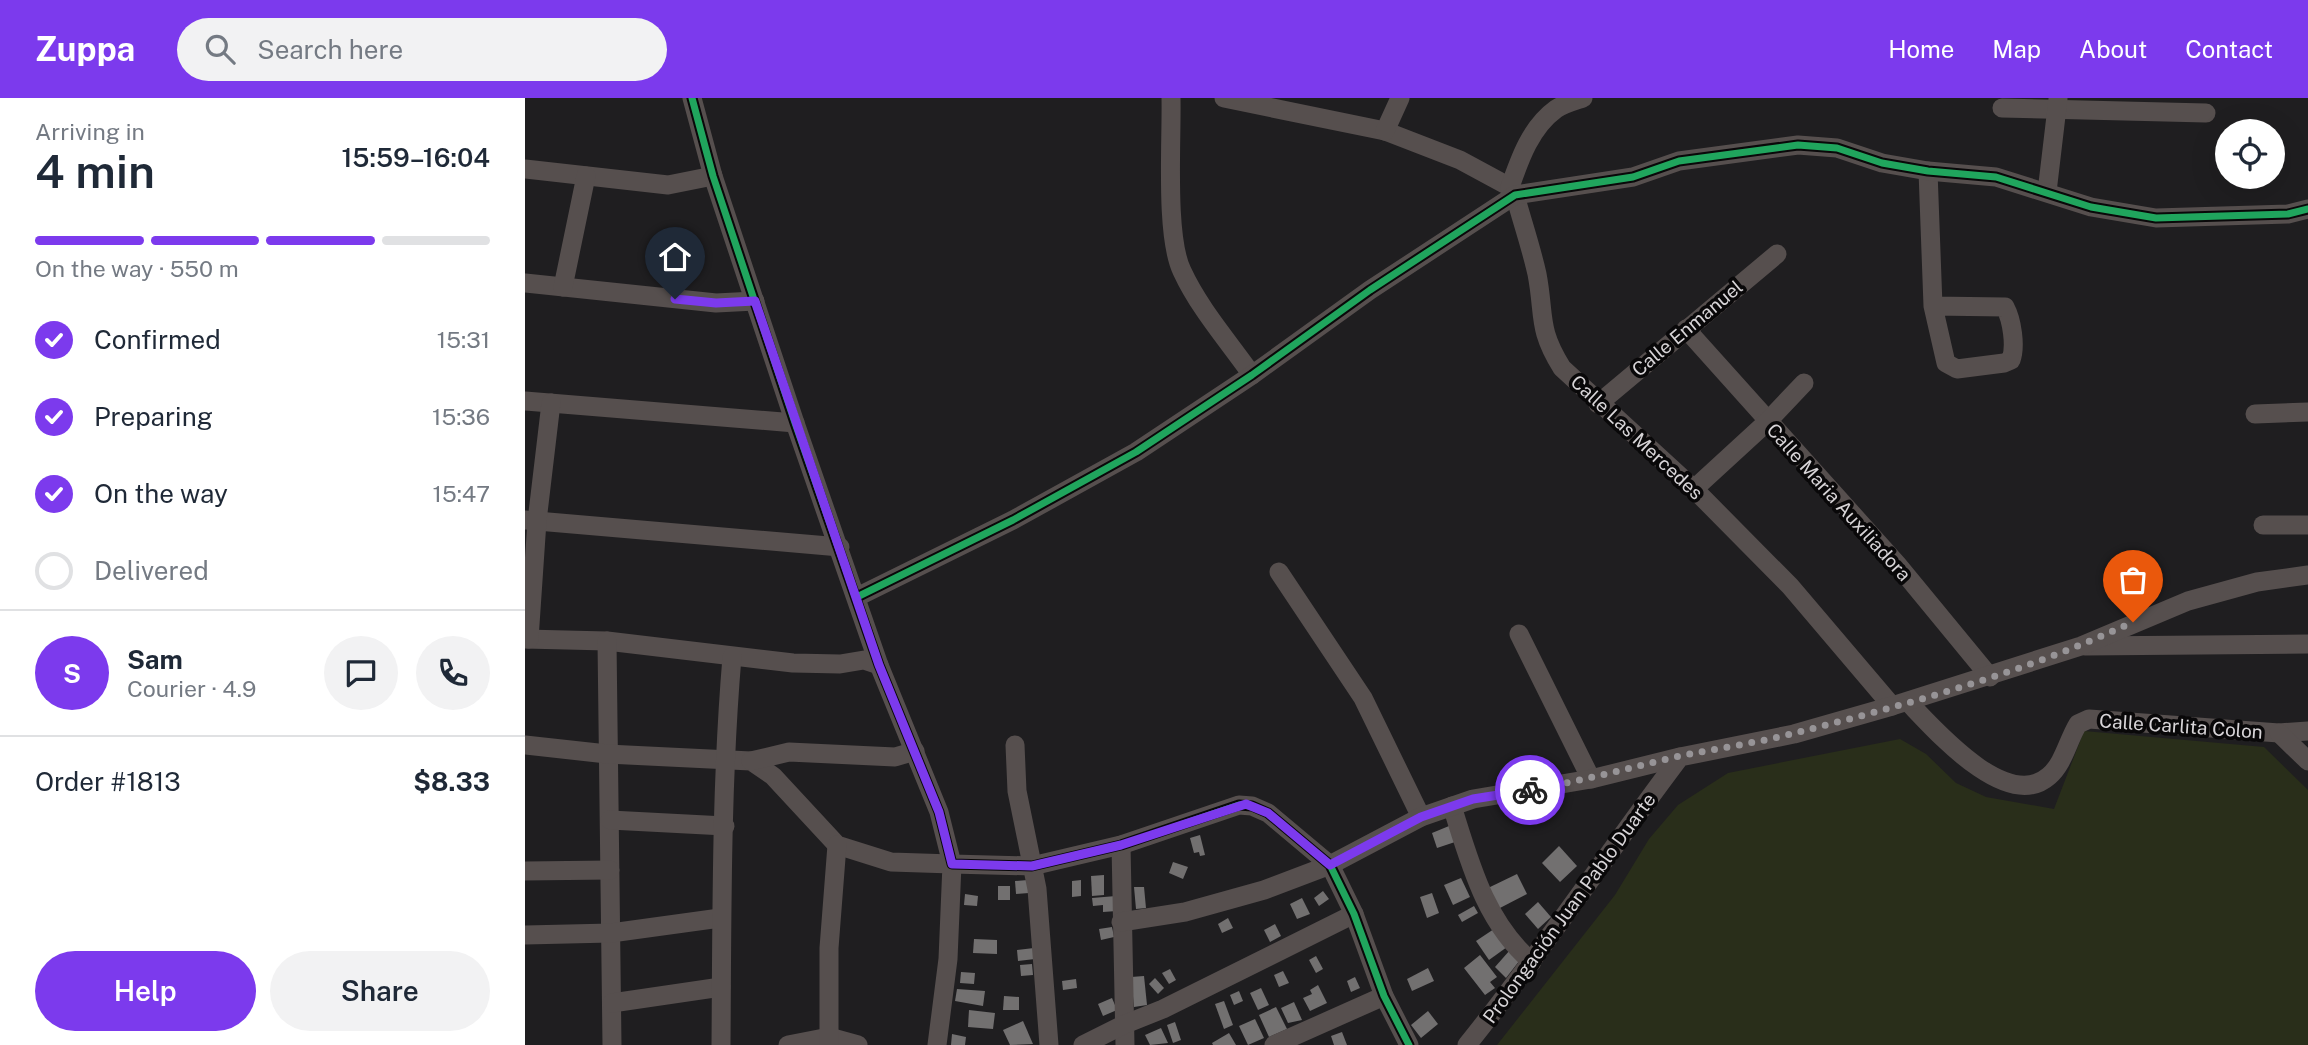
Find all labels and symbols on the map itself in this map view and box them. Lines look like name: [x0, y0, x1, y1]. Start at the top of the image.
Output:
pin: [645, 227, 705, 299]
street label: Calle Enmanuel: [1627, 275, 1747, 381]
street label: Calle Las Mercedes: [1567, 370, 1707, 504]
street label: Calle Maria Auxiliadora: [1762, 419, 1916, 585]
pin: [2103, 550, 2163, 622]
street label: Calle Carlita Colon: [2098, 709, 2264, 743]
courier: [1495, 755, 1565, 825]
street label: Prolongación Juan Pablo Duarte: [1478, 789, 1660, 1027]

